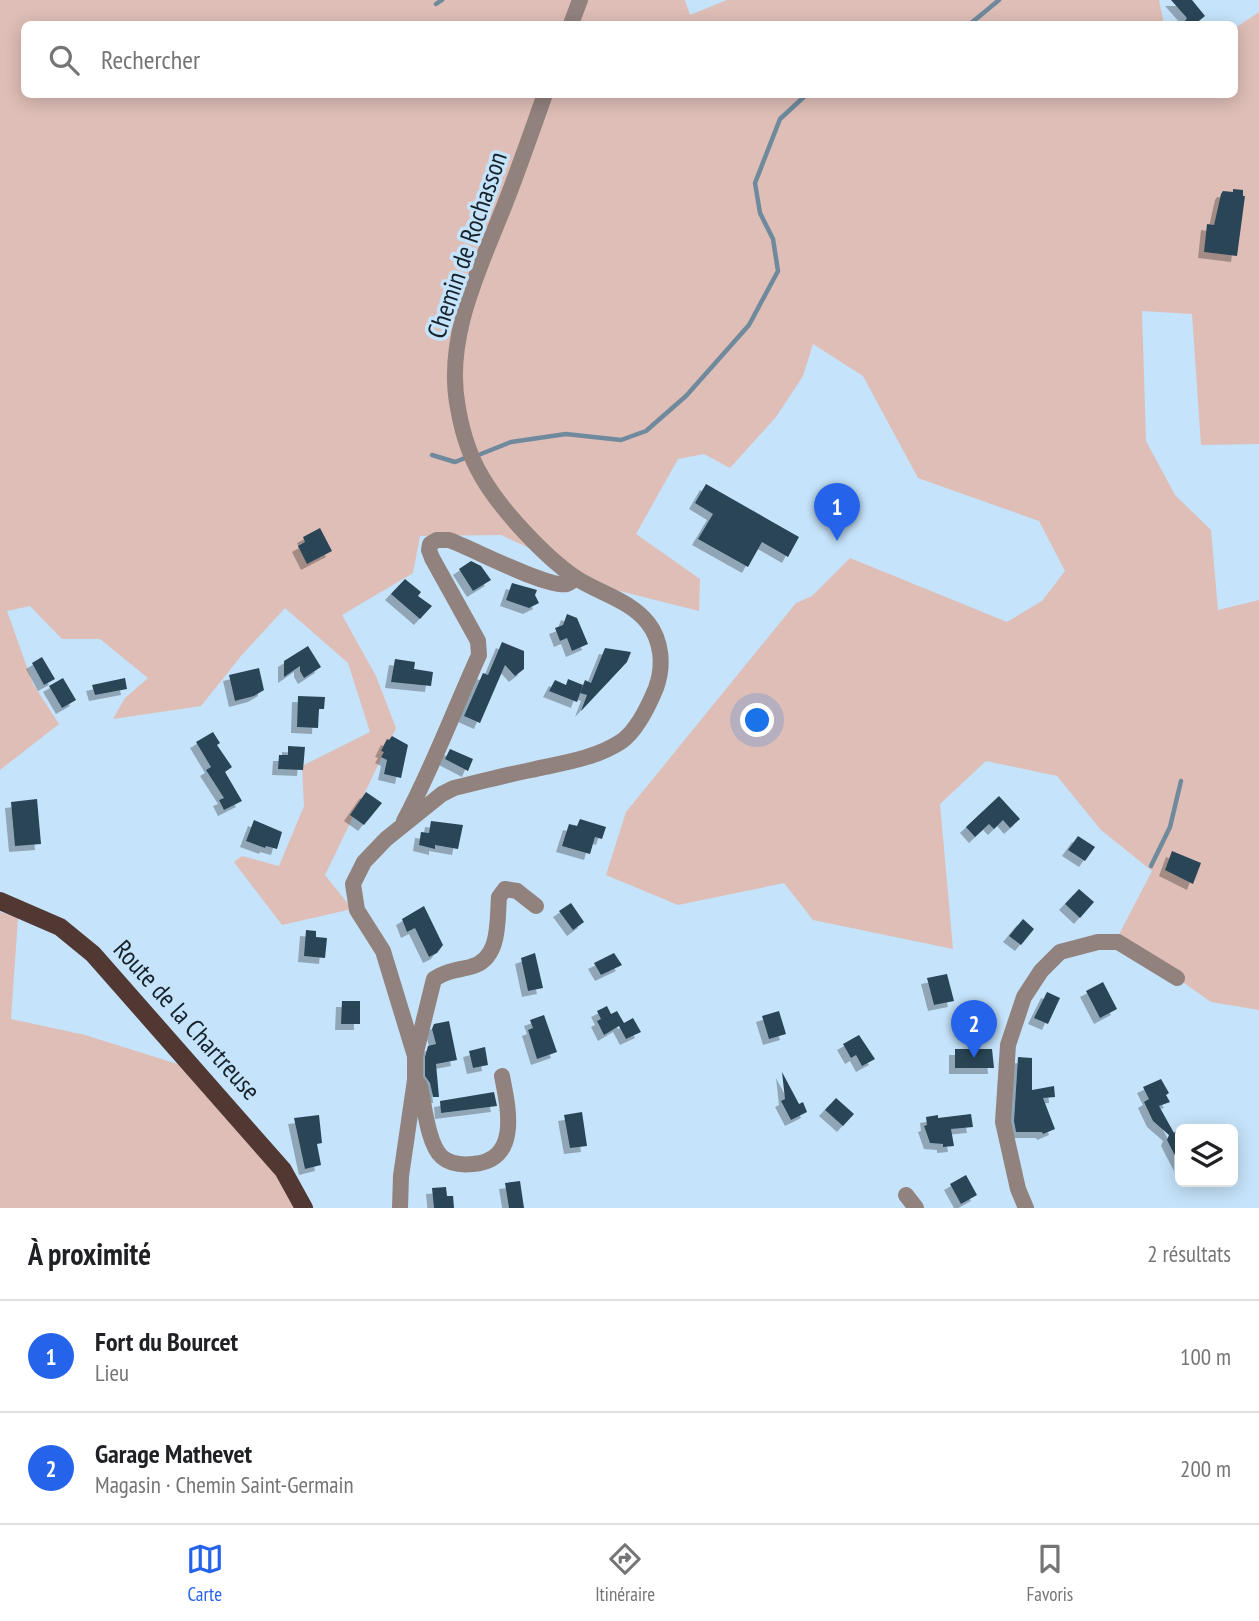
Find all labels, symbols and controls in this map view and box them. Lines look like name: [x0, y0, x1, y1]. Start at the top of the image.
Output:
search box: [21, 21, 1238, 98]
icon: search: [45, 41, 83, 79]
text: Rechercher: [101, 43, 200, 76]
street label: Chemin de Rochasson: [419, 147, 514, 342]
pin: 1: [814, 483, 860, 541]
your location: [740, 703, 774, 737]
street label: Route de la Chartreuse: [107, 933, 268, 1107]
pin: 2: [951, 1000, 997, 1058]
map controls: [1175, 1124, 1238, 1187]
button: layers: [1175, 1124, 1238, 1187]
text: À proximité: [28, 1234, 151, 1273]
text: 2 résultats: [1147, 1239, 1231, 1268]
text: Fort du Bourcet: [95, 1325, 238, 1358]
text: 1: [46, 1342, 57, 1371]
text: 100 m: [1180, 1342, 1231, 1371]
text: Lieu: [95, 1358, 129, 1387]
text: Garage Mathevet: [95, 1437, 252, 1470]
text: 2: [46, 1454, 57, 1483]
text: 200 m: [1180, 1454, 1231, 1483]
text: Magasin · Chemin Saint-Germain: [95, 1470, 354, 1499]
tab: Carte: [186, 1540, 224, 1606]
tab: Itinéraire: [595, 1540, 655, 1606]
tab: Favoris: [1027, 1540, 1073, 1606]

